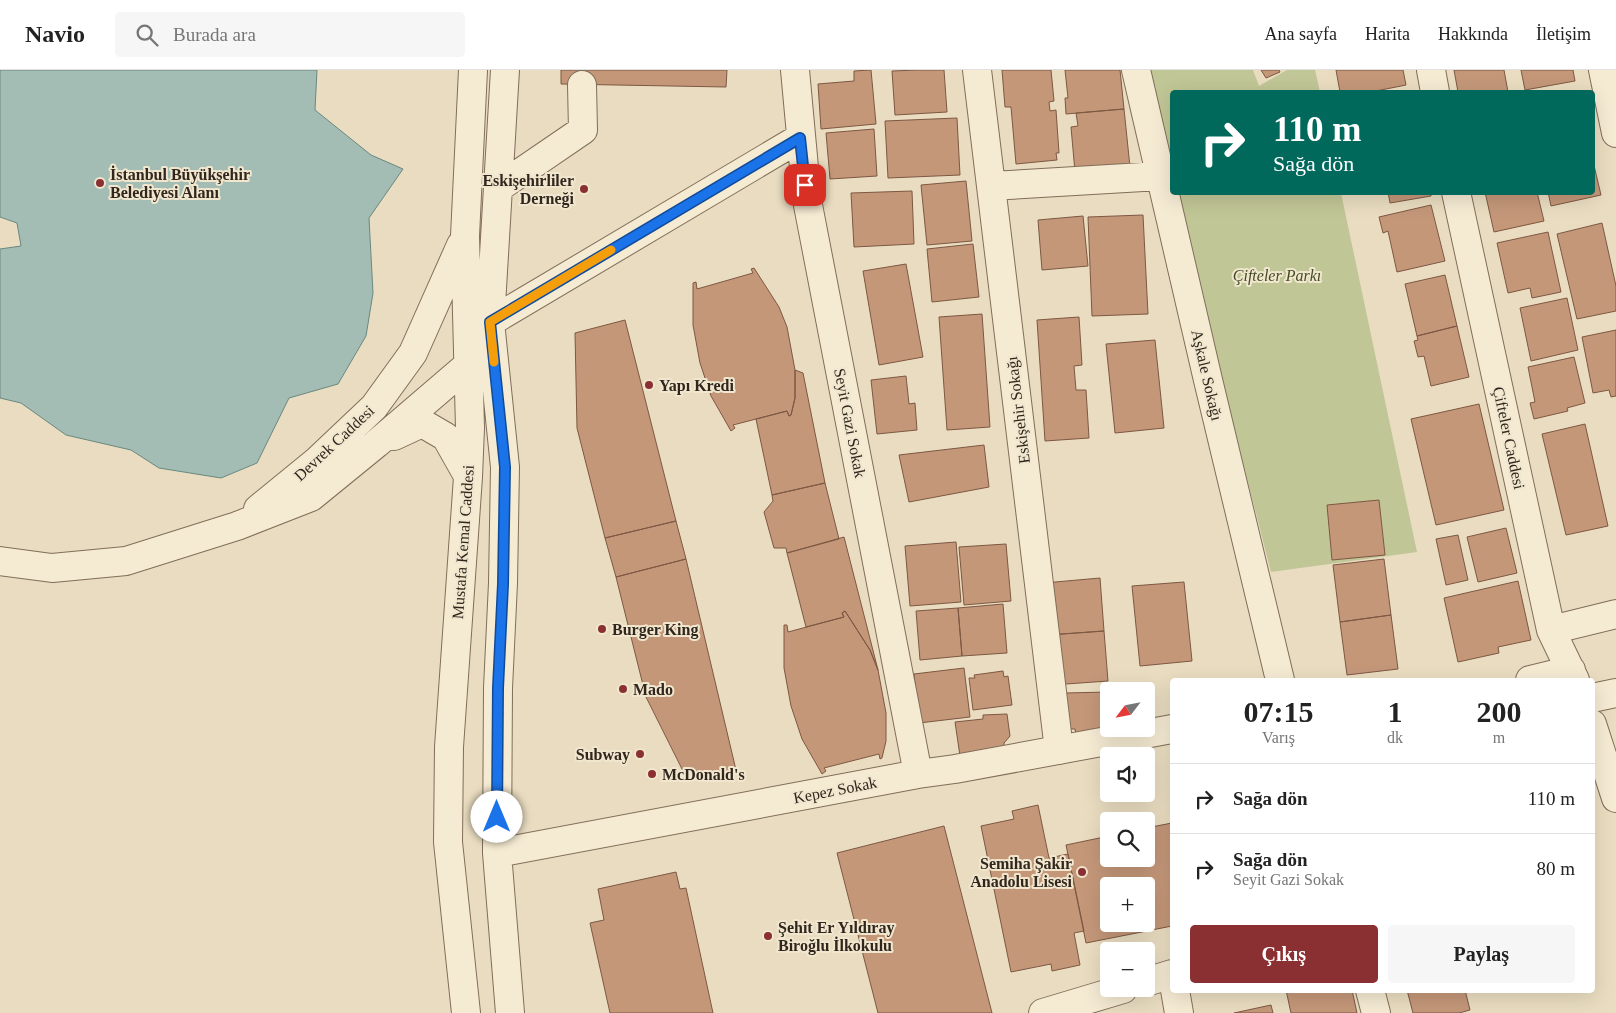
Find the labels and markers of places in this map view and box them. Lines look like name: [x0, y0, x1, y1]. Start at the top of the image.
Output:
pin: [784, 164, 826, 206]
place label: İstanbul Büyükşehir Belediyesi Alanı: [110, 165, 250, 202]
place label: Eskişehirliler Derneği: [482, 172, 575, 208]
marker: İstanbul Büyükşehir Belediyesi Alanı: [94, 177, 106, 189]
marker: Eskişehirliler Derneği: [578, 183, 590, 195]
place label: Yapı Kredi: [659, 377, 734, 395]
marker: Yapı Kredi: [643, 379, 655, 391]
place label: Burger King: [612, 621, 698, 639]
marker: Burger King: [596, 623, 608, 635]
place label: Mado: [633, 681, 673, 698]
marker: Mado: [617, 683, 629, 695]
place label: Subway: [576, 746, 630, 764]
marker: Subway: [634, 748, 646, 760]
place label: McDonald's: [662, 766, 745, 783]
marker: McDonald's: [646, 768, 658, 780]
place label: Semiha Şakir Anadolu Lisesi: [970, 855, 1073, 890]
marker: Semiha Şakir Anadolu Lisesi: [1076, 866, 1088, 878]
place label: Şehit Er Yıldıray Biroğlu İlkokulu: [778, 919, 894, 955]
marker: Şehit Er Yıldıray Biroğlu İlkokulu: [762, 930, 774, 942]

